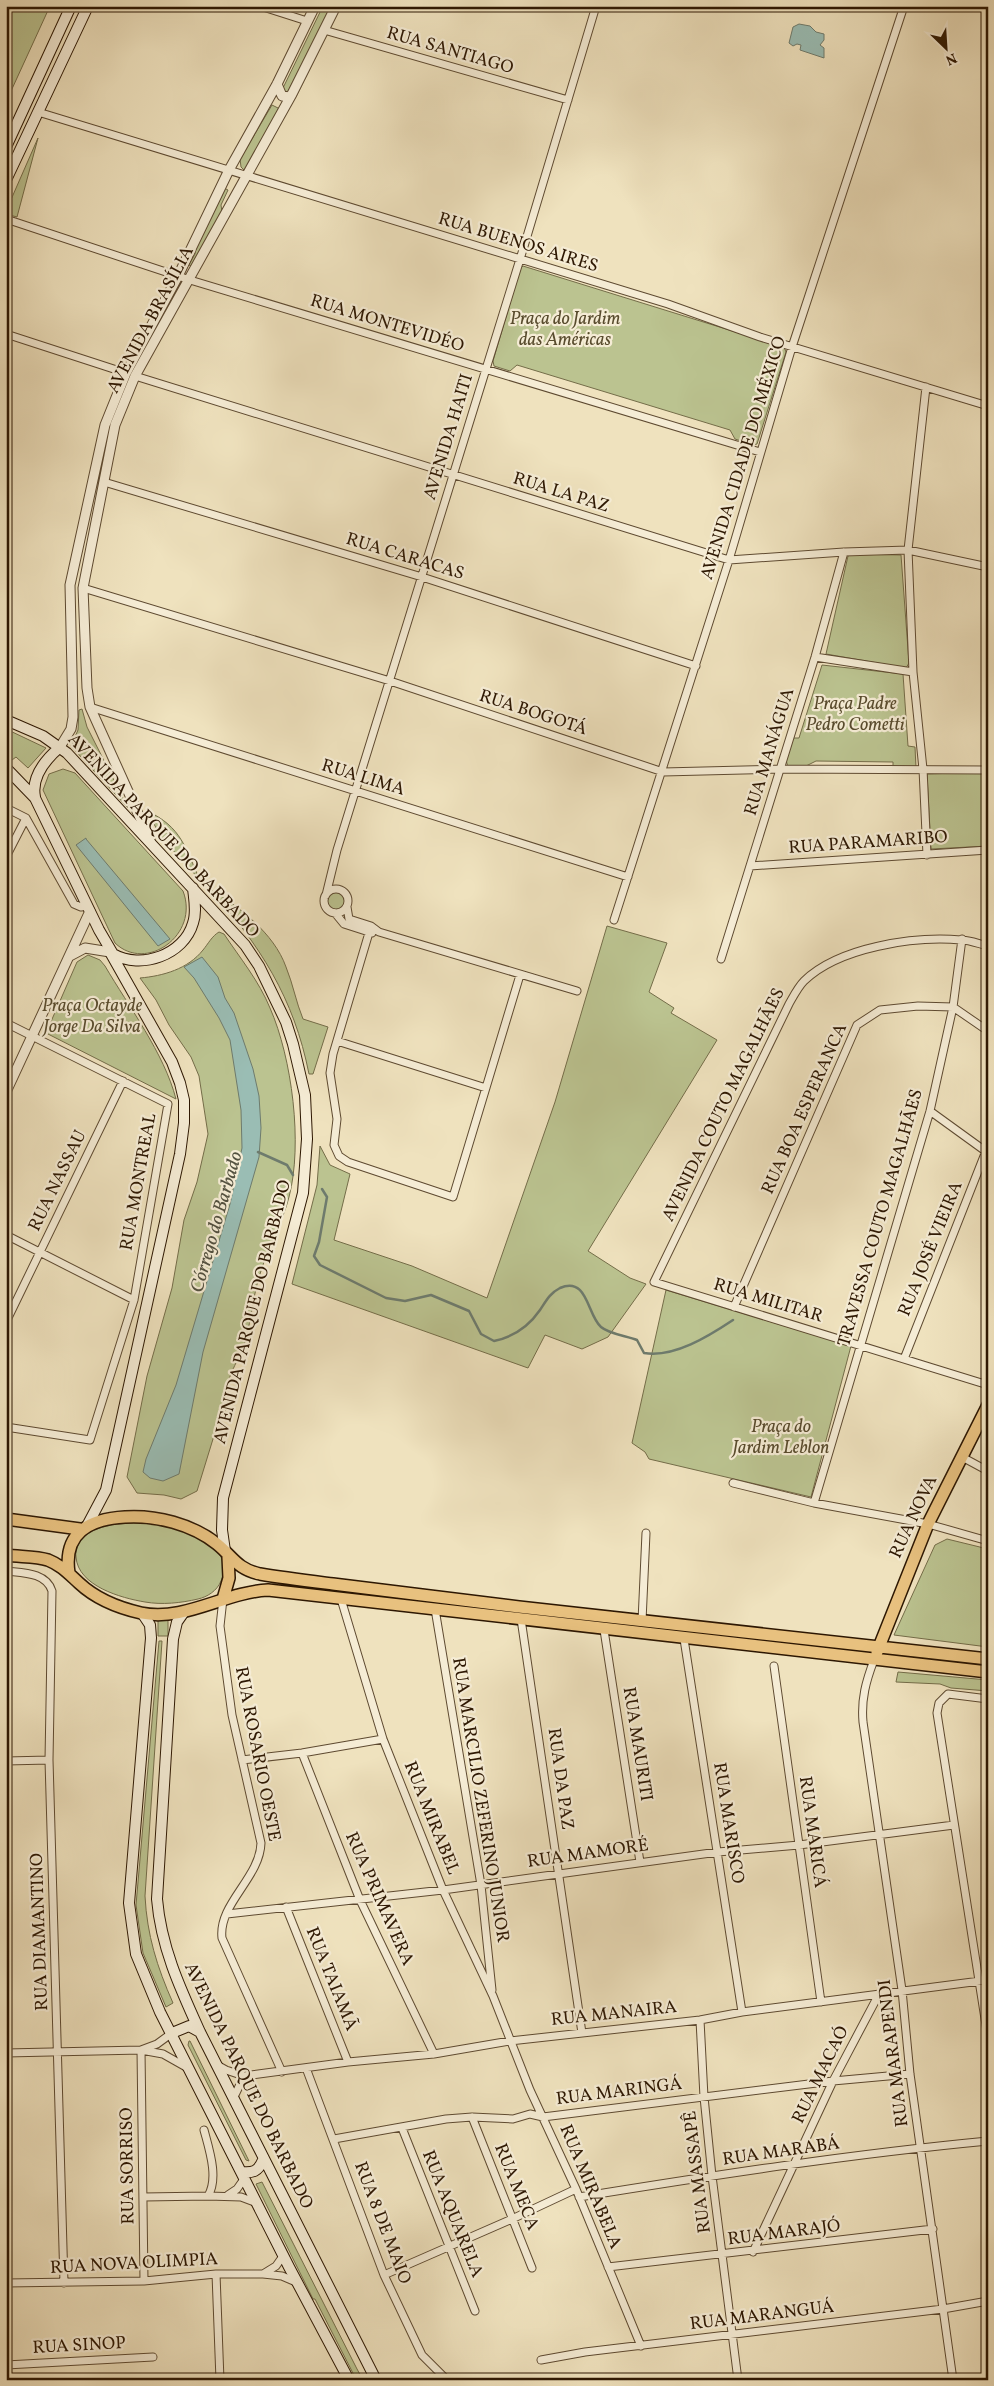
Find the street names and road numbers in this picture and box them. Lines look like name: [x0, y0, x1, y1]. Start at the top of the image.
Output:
street label: RUA SANTIAGO: [384, 21, 516, 81]
street label: RUA BUENOS AIRES: [435, 207, 601, 279]
street label: AVENIDA BRASÍLIA: [102, 242, 201, 398]
street label: RUA MONTEVIDÉO: [307, 289, 467, 359]
street label: AVENIDA CIDADE DO MÉXICO: [695, 333, 793, 583]
street label: AVENIDA HAITI: [418, 371, 480, 503]
street label: RUA LA PAZ: [510, 466, 612, 520]
street label: RUA CARACAS: [343, 527, 467, 587]
street label: RUA BOGOTÁ: [476, 684, 591, 742]
street label: RUA MANÁGUA: [739, 685, 801, 819]
street label: AVENIDA PARQUE DO BARBADO: [61, 728, 265, 944]
street label: RUA LIMA: [318, 753, 408, 803]
street label: RUA PARAMARIBO: [787, 825, 949, 861]
street label: AVENIDA COUTO MAGALHÃES: [656, 984, 792, 1226]
street label: RUA BOA ESPERANCA: [756, 1019, 854, 1198]
street label: TRAVESSA COUTO MAGALHÃES: [832, 1086, 930, 1350]
street label: RUA MONTREAL: [115, 1111, 163, 1253]
street label: RUA NASSAU: [23, 1126, 93, 1236]
street label: AVENIDA PARQUE DO BARBADO: [208, 1177, 298, 1447]
street label: RUA JOSÉ VIEIRA: [892, 1177, 970, 1320]
street label: RUA MILITAR: [710, 1272, 826, 1330]
street label: RUA NOVA: [884, 1471, 944, 1563]
street label: RUA MARCILIO ZEFERINO JUNIOR: [445, 1656, 515, 1944]
street label: RUA ROSARIO OESTE: [228, 1664, 286, 1844]
street label: RUA MAURITI: [616, 1685, 658, 1803]
street label: RUA DA PAZ: [540, 1726, 580, 1832]
street label: RUA MIRABEL: [397, 1758, 465, 1878]
street label: RUA MARISCO: [706, 1760, 750, 1886]
street label: RUA MARICÁ: [792, 1775, 832, 1890]
street label: RUA PRIMAVERA: [338, 1828, 420, 1970]
street label: RUA MAMORÉ: [526, 1833, 651, 1875]
street label: RUA DIAMANTINO: [25, 1853, 55, 2011]
street label: RUA TAIAMÃ: [299, 1923, 363, 2035]
street label: AVENIDA PARQUE DO BARBADO: [177, 1959, 319, 2213]
street label: RUA MARAPENDI: [873, 1978, 915, 2128]
street label: RUA MANAIRA: [550, 1995, 679, 2033]
street label: RUA MACAÓ: [787, 2022, 855, 2128]
street label: RUA MARINGÁ: [555, 2072, 684, 2112]
street label: RUA SORRISO: [114, 2107, 142, 2225]
street label: RUA MASSAPÊ: [678, 2109, 718, 2235]
street label: RUA MIRABELA: [553, 2121, 628, 2253]
street label: RUA MARABÁ: [721, 2131, 841, 2173]
street label: RUA MECA: [487, 2140, 545, 2234]
street label: RUA AQUARELA: [415, 2147, 489, 2282]
street label: RUA 8 DE MAIO: [347, 2158, 417, 2288]
street label: RUA MARAJÓ: [726, 2214, 842, 2252]
street label: RUA NOVA OLIMPIA: [49, 2247, 219, 2281]
street label: RUA MARANGUÁ: [688, 2295, 836, 2337]
street label: RUA SINOP: [32, 2331, 126, 2361]

